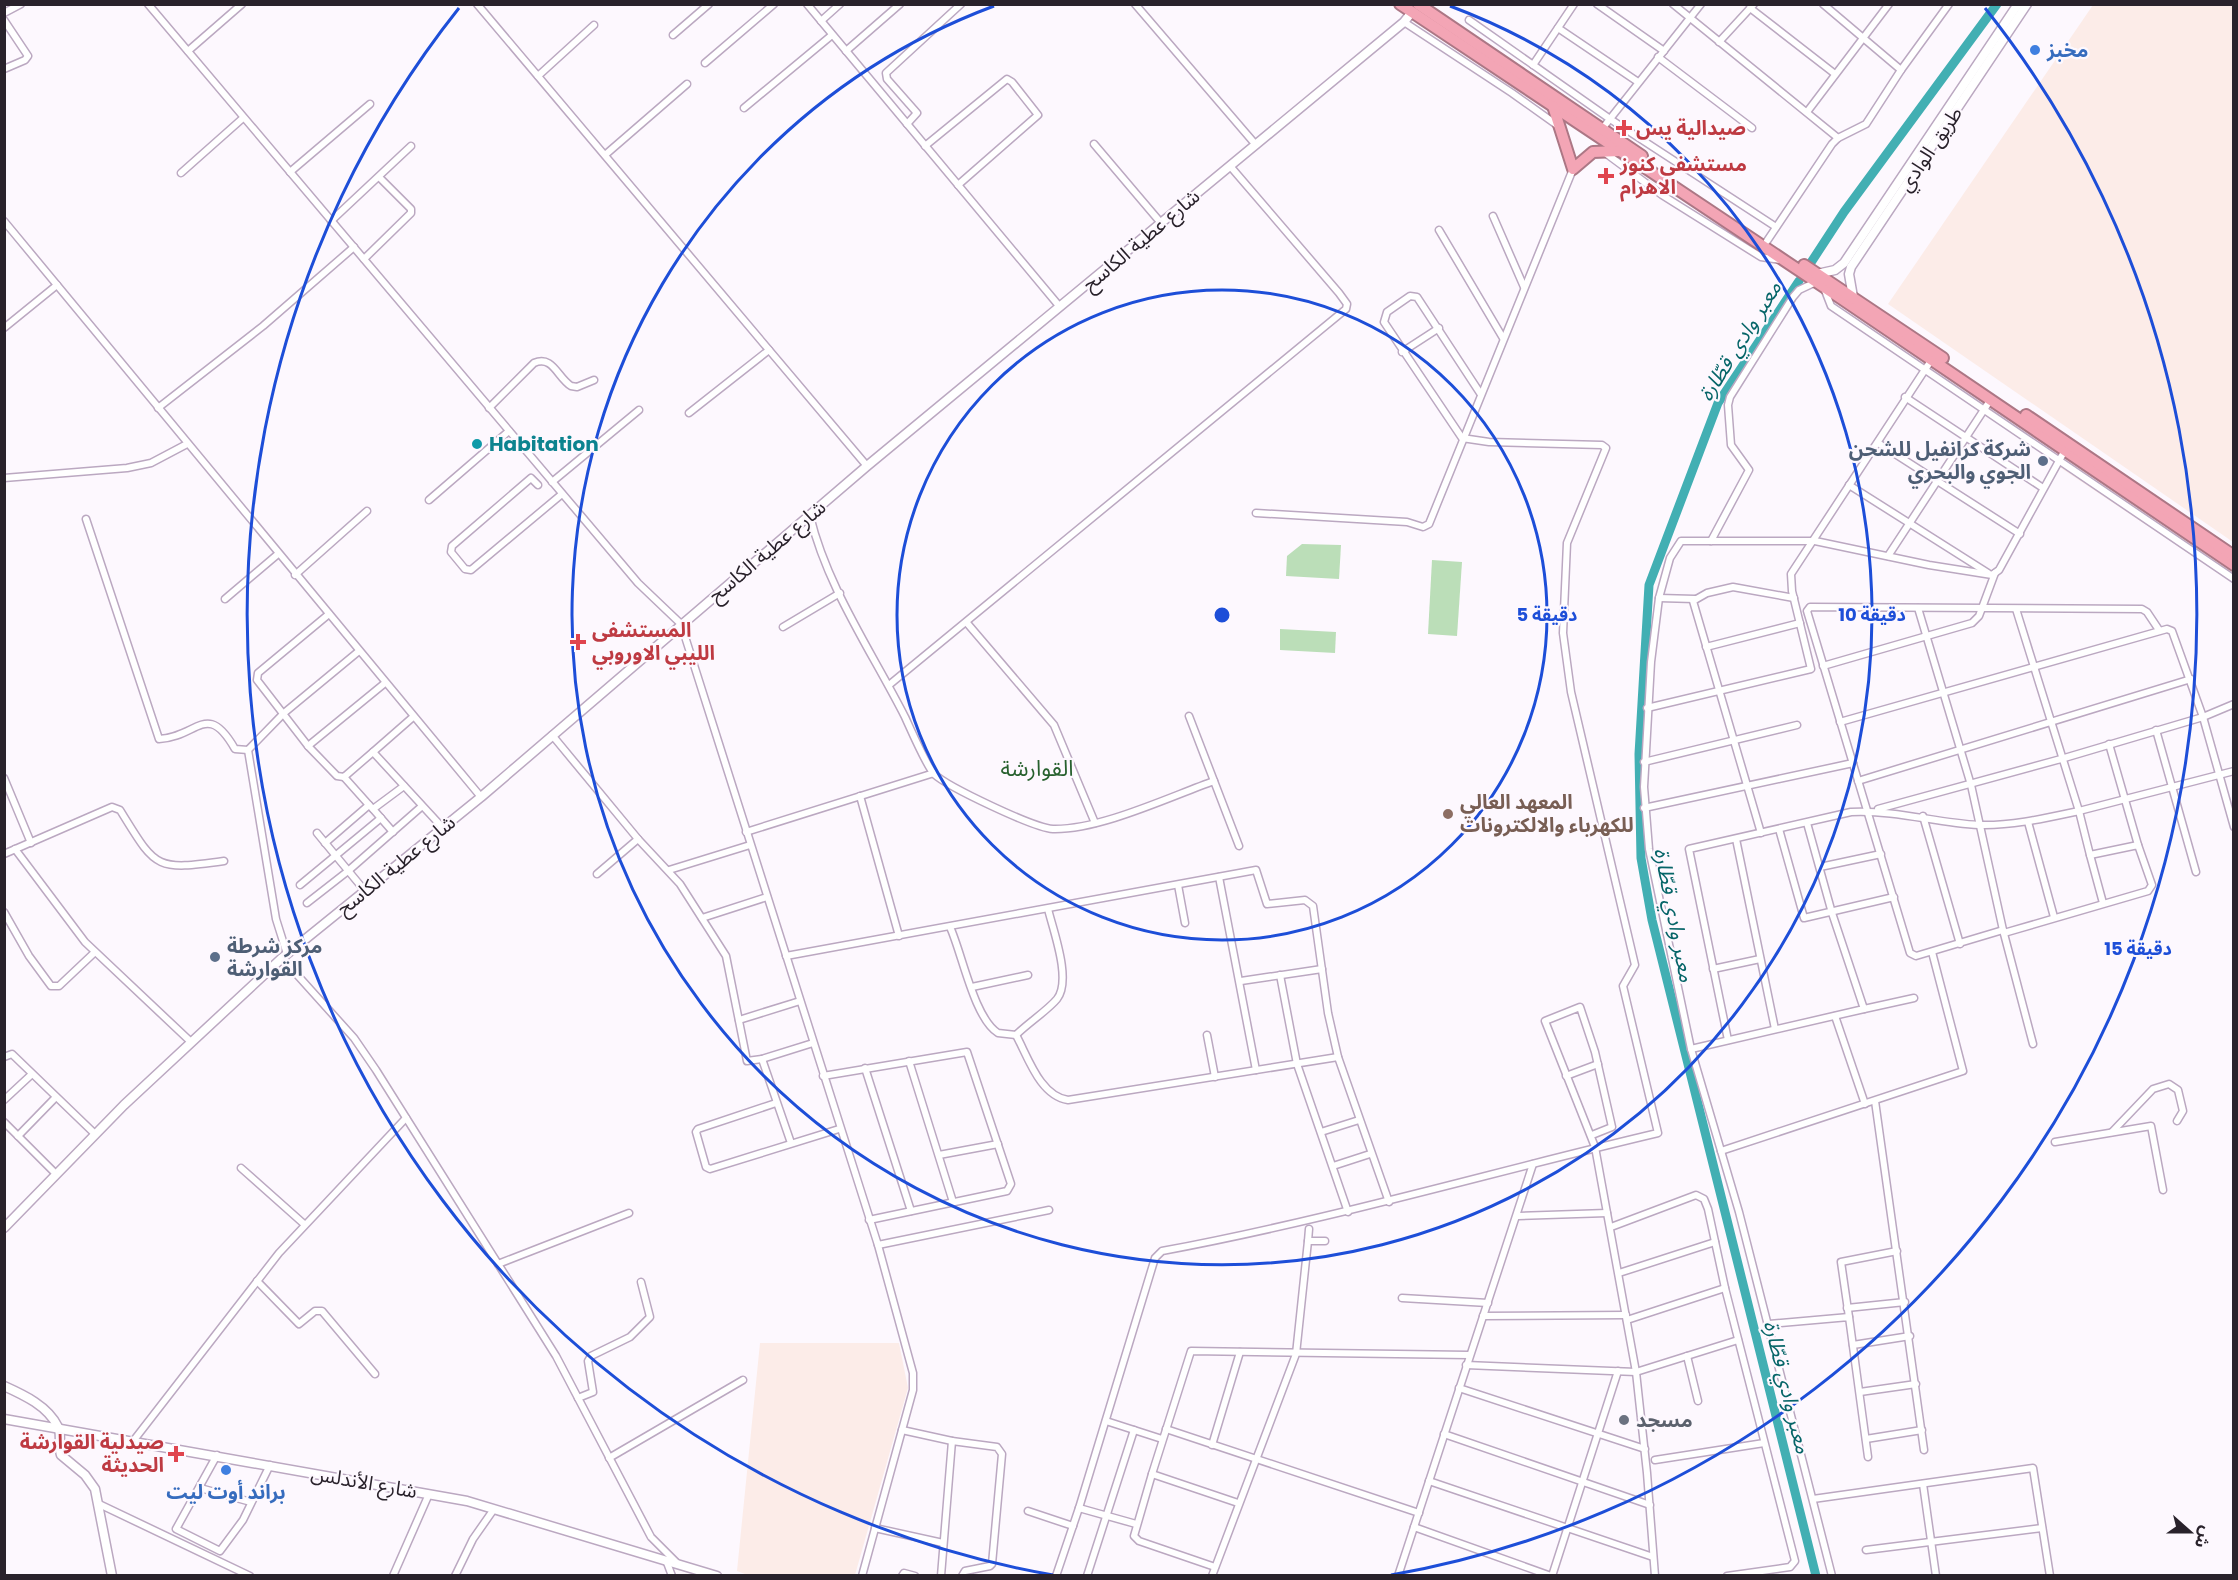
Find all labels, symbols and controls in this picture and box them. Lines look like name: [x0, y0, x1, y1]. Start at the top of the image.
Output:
place label: مخبز: [2046, 36, 2088, 64]
marker: مخبز: [2028, 43, 2042, 57]
street label: طريق الوادي: [1891, 101, 1970, 198]
place label: صيدالية يس: [1636, 114, 1746, 142]
marker: صيدالية يس: [1617, 121, 1631, 135]
place label: مستشفى كنوز الاهرام: [1619, 150, 1747, 202]
marker: مستشفى كنوز الاهرام: [1597, 167, 1615, 185]
street label: شارع عطية الكاسح: [1076, 182, 1206, 298]
water label: معبر وادي قطّارة: [1691, 275, 1790, 407]
place label: Habitation: [489, 430, 599, 458]
place label: شركة كرانفيل للشحن الجوي والبحري: [1849, 435, 2031, 489]
marker: Habitation: [470, 437, 484, 451]
marker: شركة كرانفيل للشحن الجوي والبحري: [2036, 454, 2050, 468]
street label: شارع عطية الكاسح: [702, 493, 832, 609]
text: 5 دقيقة: [1517, 602, 1577, 627]
text: 10 دقيقة: [1838, 602, 1906, 627]
centre of rings: [1212, 605, 1232, 625]
place label: المستشفی الليبي الاوروبي: [592, 616, 715, 670]
marker: المستشفی الليبي الاوروبي: [569, 633, 587, 651]
district label: القوارشة: [1001, 753, 1073, 784]
place label: المعهد العالي للكهرباء والالكترونات: [1460, 788, 1634, 839]
marker: المعهد العالي للكهرباء والالكترونات: [1441, 807, 1455, 821]
street label: شارع عطية الكاسح: [331, 808, 462, 923]
water label: معبر وادي قطّارة: [1645, 845, 1702, 985]
place label: مركز شرطة القوارشة: [227, 932, 322, 983]
text: 15 دقيقة: [2104, 936, 2172, 961]
marker: مركز شرطة القوارشة: [208, 950, 222, 964]
water label: معبر وادي قطّارة: [1755, 1317, 1818, 1457]
place label: مسجد: [1636, 1406, 1693, 1434]
marker: مسجد: [1617, 1413, 1631, 1427]
place label: صيدلية القوارشة الحديثة: [20, 1428, 164, 1479]
marker: صيدلية القوارشة الحديثة: [169, 1447, 183, 1461]
street label: شارع الأندلس: [309, 1459, 419, 1506]
marker: براند أوت ليت: [219, 1463, 233, 1477]
place label: براند أوت ليت: [166, 1478, 286, 1506]
north arrow: [2160, 1502, 2220, 1562]
text: ش: [2189, 1523, 2218, 1552]

